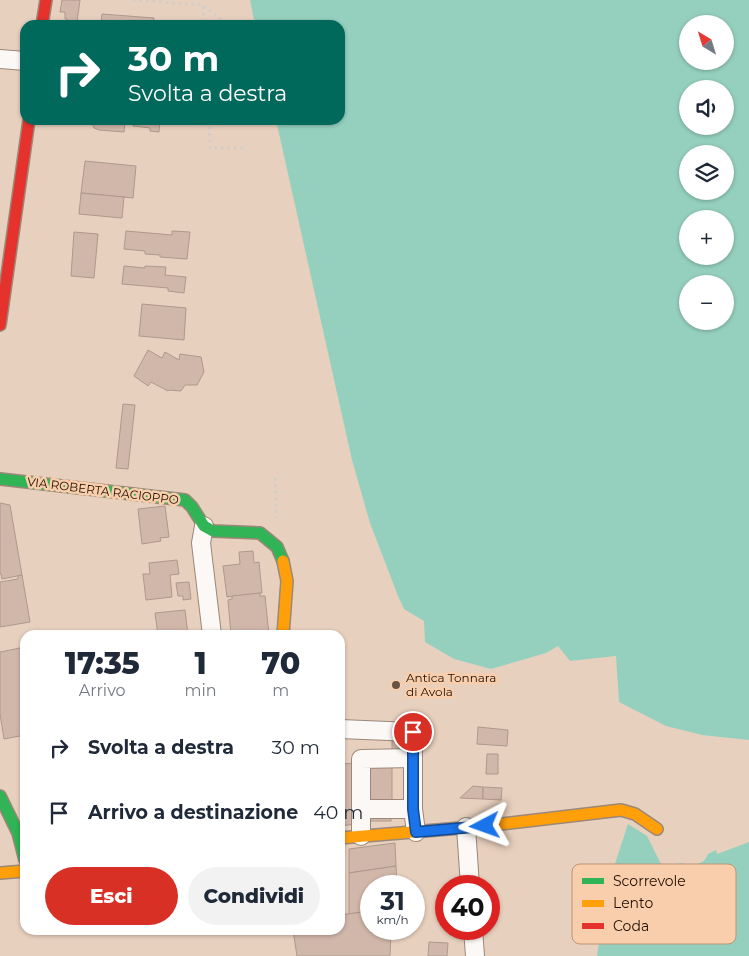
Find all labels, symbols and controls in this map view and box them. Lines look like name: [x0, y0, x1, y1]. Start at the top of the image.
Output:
north arrow: [679, 15, 734, 70]
map controls: [679, 15, 734, 330]
text: 30 m: [128, 37, 219, 80]
icon: right: [45, 40, 110, 105]
text: Svolta a destra: [128, 80, 287, 107]
button: sound: [679, 80, 734, 135]
button: layers: [679, 145, 734, 200]
button: +: [679, 210, 734, 265]
button: −: [679, 275, 734, 330]
street label: VIA ROBERTA RACIOPPO: [26, 474, 180, 507]
text: 17:35: [65, 645, 140, 682]
text: 1: [194, 645, 207, 682]
text: 70: [261, 645, 300, 682]
place label: Antica Tonnara di Avola: [406, 670, 496, 699]
marker: Antica Tonnara di Avola: [390, 679, 402, 691]
text: Arrivo: [79, 681, 126, 700]
text: min: [184, 681, 217, 700]
text: m: [272, 681, 289, 700]
pin: [392, 711, 434, 753]
icon: arrive: [399, 718, 427, 746]
icon: right: [45, 734, 73, 762]
text: Svolta a destra: [88, 736, 234, 759]
text: 30 m: [272, 736, 320, 759]
icon: arrive: [45, 799, 73, 827]
position arrow: [458, 799, 510, 851]
text: Arrivo a destinazione: [88, 801, 298, 824]
text: 40 m: [313, 801, 364, 824]
legend: [572, 864, 736, 944]
button: Esci: [45, 867, 178, 925]
button: Condividi: [188, 867, 320, 925]
text: Scorrevole: [613, 872, 686, 890]
speed limit sign: 40: [435, 875, 500, 940]
text: 31: [380, 886, 405, 916]
text: Lento: [613, 894, 653, 912]
text: km/h: [376, 912, 409, 927]
text: Coda: [613, 917, 649, 935]

